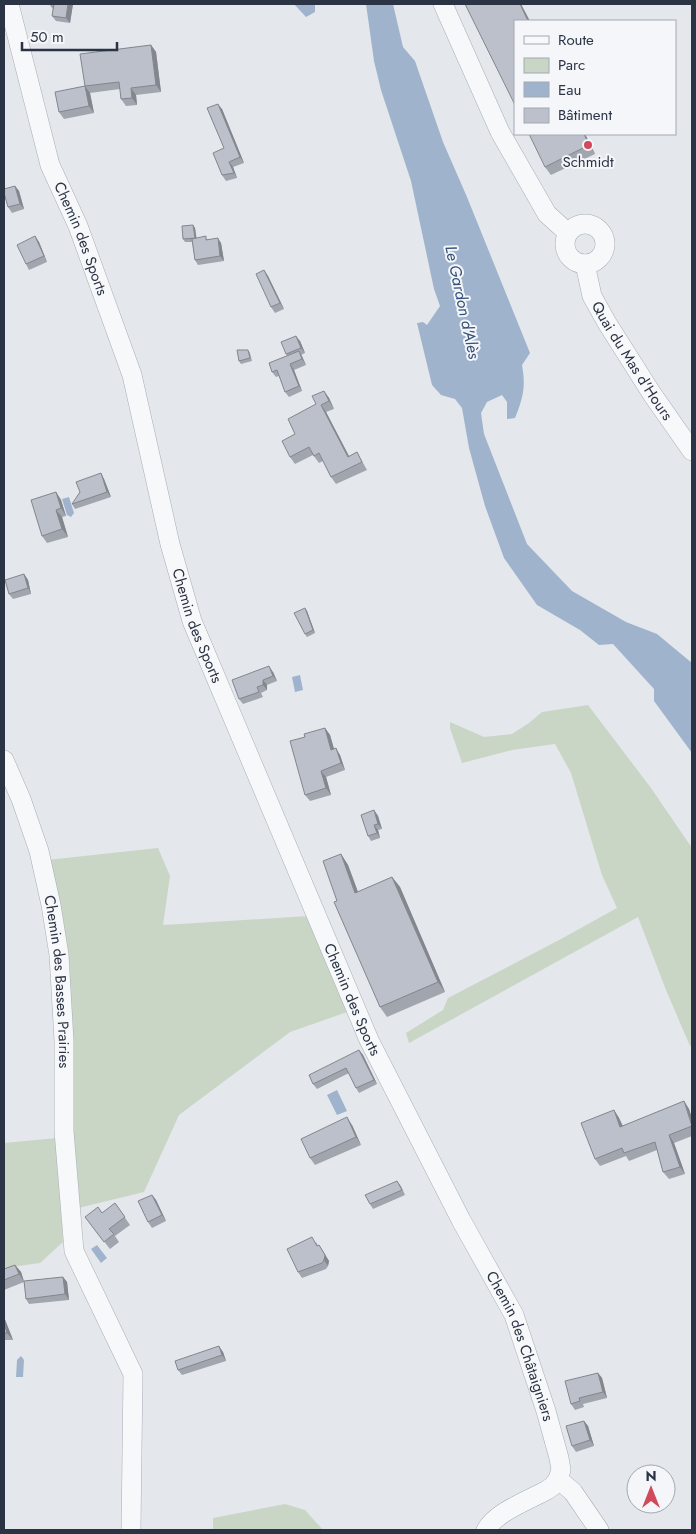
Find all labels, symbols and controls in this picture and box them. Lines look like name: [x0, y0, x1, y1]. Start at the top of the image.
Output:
scale bar: [22, 20, 118, 52]
legend: [514, 20, 676, 135]
text: 50 m: [30, 26, 64, 48]
text: Route: [558, 29, 594, 51]
text: Parc: [558, 54, 585, 76]
text: Eau: [558, 79, 581, 101]
text: Bâtiment: [558, 104, 612, 126]
marker: Schmidt: [582, 139, 594, 151]
place label: Schmidt: [562, 151, 614, 173]
street label: Chemin des Sports: [48, 178, 113, 298]
water label: Le Gardon d'Alès: [439, 243, 486, 362]
street label: Quai du Mas d'Hours: [586, 297, 678, 425]
street label: Chemin des Sports: [166, 566, 228, 686]
street label: Chemin des Basses Prairies: [38, 893, 75, 1068]
street label: Chemin des Sports: [318, 940, 386, 1060]
street label: Chemin des Châtaigniers: [481, 1267, 559, 1424]
north arrow: [626, 1464, 676, 1514]
text: N: [645, 1466, 657, 1486]

